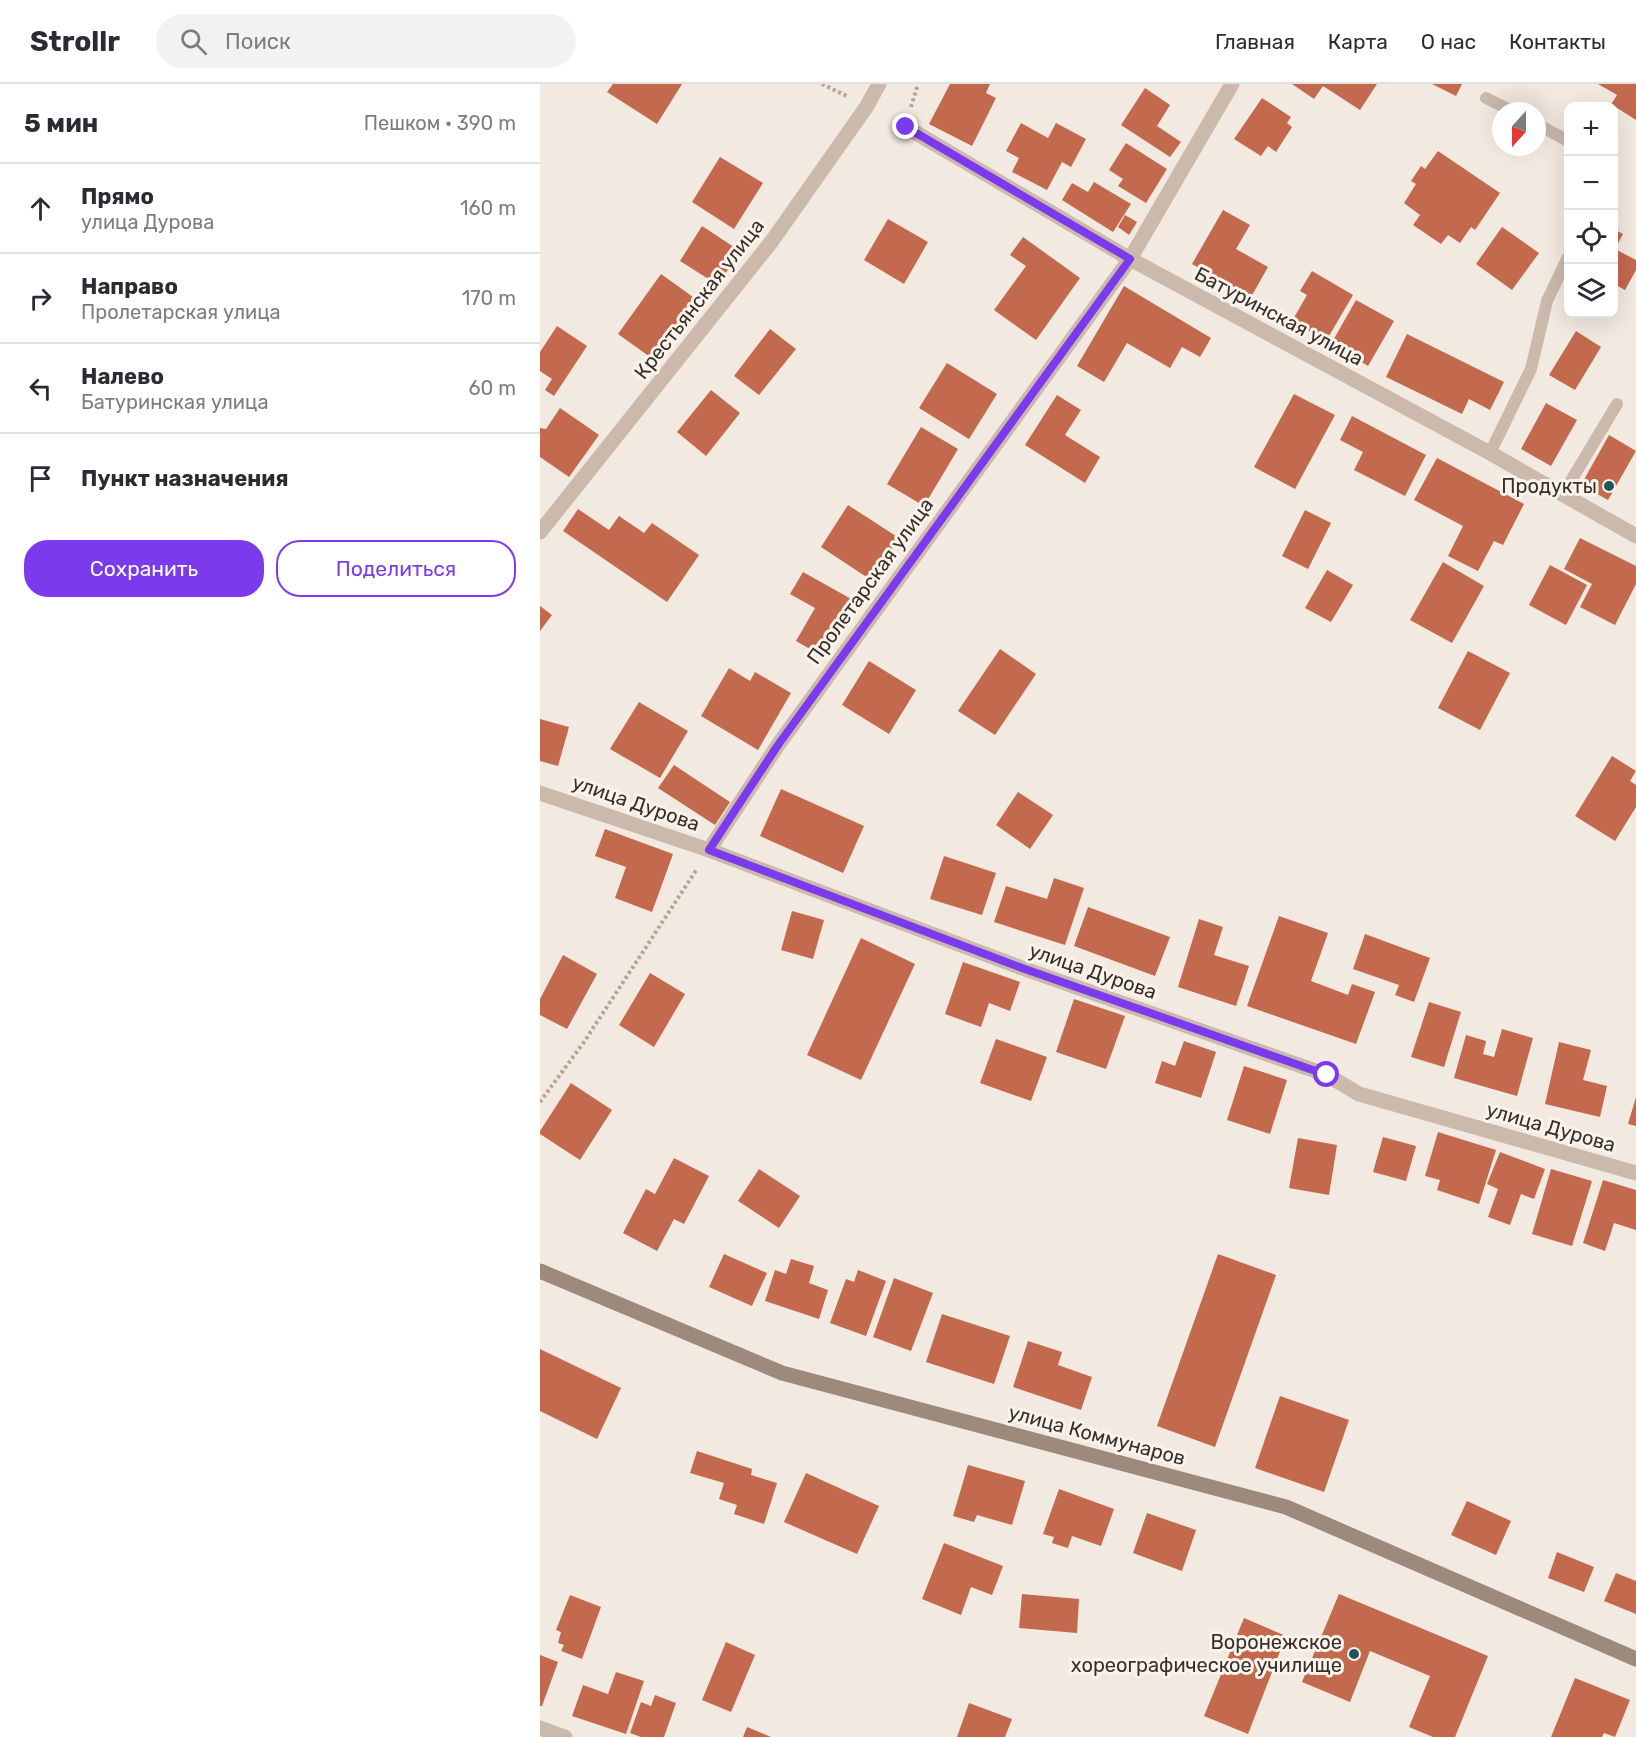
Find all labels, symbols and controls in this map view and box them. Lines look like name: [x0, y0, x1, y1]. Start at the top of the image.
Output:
search box: [156, 14, 576, 68]
text: Strollr: [30, 25, 120, 58]
icon: search: [177, 25, 210, 58]
text: Поиск: [225, 28, 291, 55]
text: Главная: [1215, 29, 1295, 54]
text: Карта: [1328, 29, 1388, 54]
text: О нас: [1421, 29, 1476, 54]
text: Контакты: [1509, 29, 1606, 54]
north arrow: [1492, 102, 1546, 156]
map controls: [1564, 102, 1618, 318]
button: +: [1564, 102, 1618, 156]
text: 5 мин: [24, 108, 98, 139]
text: Пешком · 390 m: [364, 111, 516, 135]
route end: [892, 113, 918, 139]
button: −: [1564, 156, 1618, 210]
text: Прямо: [81, 183, 154, 210]
icon: ahead: [24, 192, 57, 225]
text: 160 m: [460, 196, 516, 220]
text: улица Дурова: [81, 210, 214, 234]
button: locate: [1564, 210, 1618, 264]
street label: Крестьянская улица: [629, 214, 769, 384]
street label: Батуринская улица: [1191, 261, 1367, 371]
button: layers: [1564, 264, 1618, 318]
text: Направо: [81, 273, 178, 300]
icon: right: [24, 282, 57, 315]
text: 170 m: [462, 286, 516, 310]
text: Пролетарская улица: [81, 300, 281, 324]
text: Налево: [81, 363, 164, 390]
icon: left: [24, 372, 57, 405]
text: 60 m: [469, 376, 516, 400]
text: Батуринская улица: [81, 390, 268, 414]
icon: arrive: [24, 462, 57, 495]
text: Пункт назначения: [81, 465, 289, 492]
place label: Продукты: [1501, 474, 1597, 498]
marker: Продукты: [1602, 479, 1616, 493]
street label: Пролетарская улица: [802, 493, 938, 669]
button: Сохранить: [24, 540, 264, 597]
button: Поделиться: [276, 540, 516, 597]
street label: улица Дурова: [569, 770, 703, 836]
street label: улица Дурова: [1026, 938, 1160, 1004]
route start: [1313, 1061, 1339, 1087]
street label: улица Дурова: [1484, 1097, 1618, 1157]
street label: улица Коммунаров: [1006, 1400, 1188, 1470]
place label: Воронежское хореографическое училище: [1071, 1630, 1342, 1677]
marker: Воронежское хореографическое училище: [1347, 1647, 1361, 1661]

